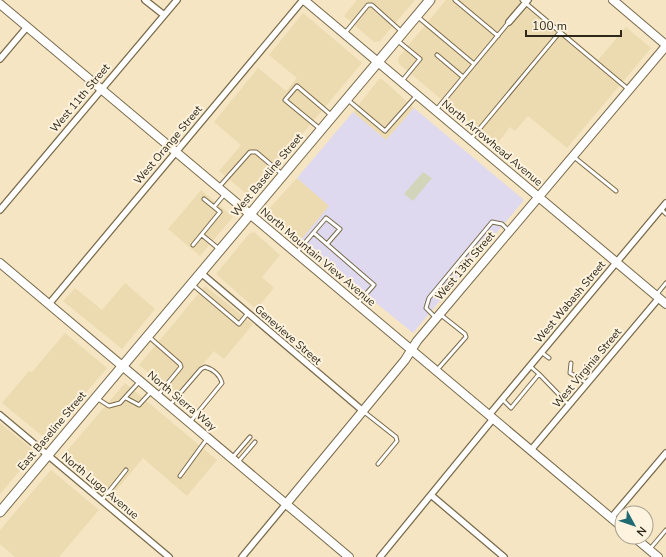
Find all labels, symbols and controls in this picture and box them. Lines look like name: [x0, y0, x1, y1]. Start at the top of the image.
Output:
scale bar: [526, 12, 621, 38]
text: 100 m: [532, 18, 567, 34]
street label: West 11th Street: [47, 60, 113, 136]
street label: North Arrowhead Avenue: [438, 96, 546, 190]
street label: West Orange Street: [131, 102, 206, 188]
street label: West Baseline Street: [228, 130, 306, 220]
street label: North Mountain View Avenue: [257, 204, 379, 310]
street label: West 13th Street: [432, 228, 498, 304]
street label: West Wabash Street: [531, 258, 609, 346]
street label: Genevieve Street: [251, 302, 325, 368]
street label: West Virginia Street: [549, 325, 625, 411]
street label: North Sierra Way: [144, 368, 220, 435]
street label: East Baseline Street: [14, 388, 90, 474]
street label: North Lugo Avenue: [58, 449, 142, 523]
north arrow: [614, 505, 654, 545]
text: N: [633, 523, 650, 539]

